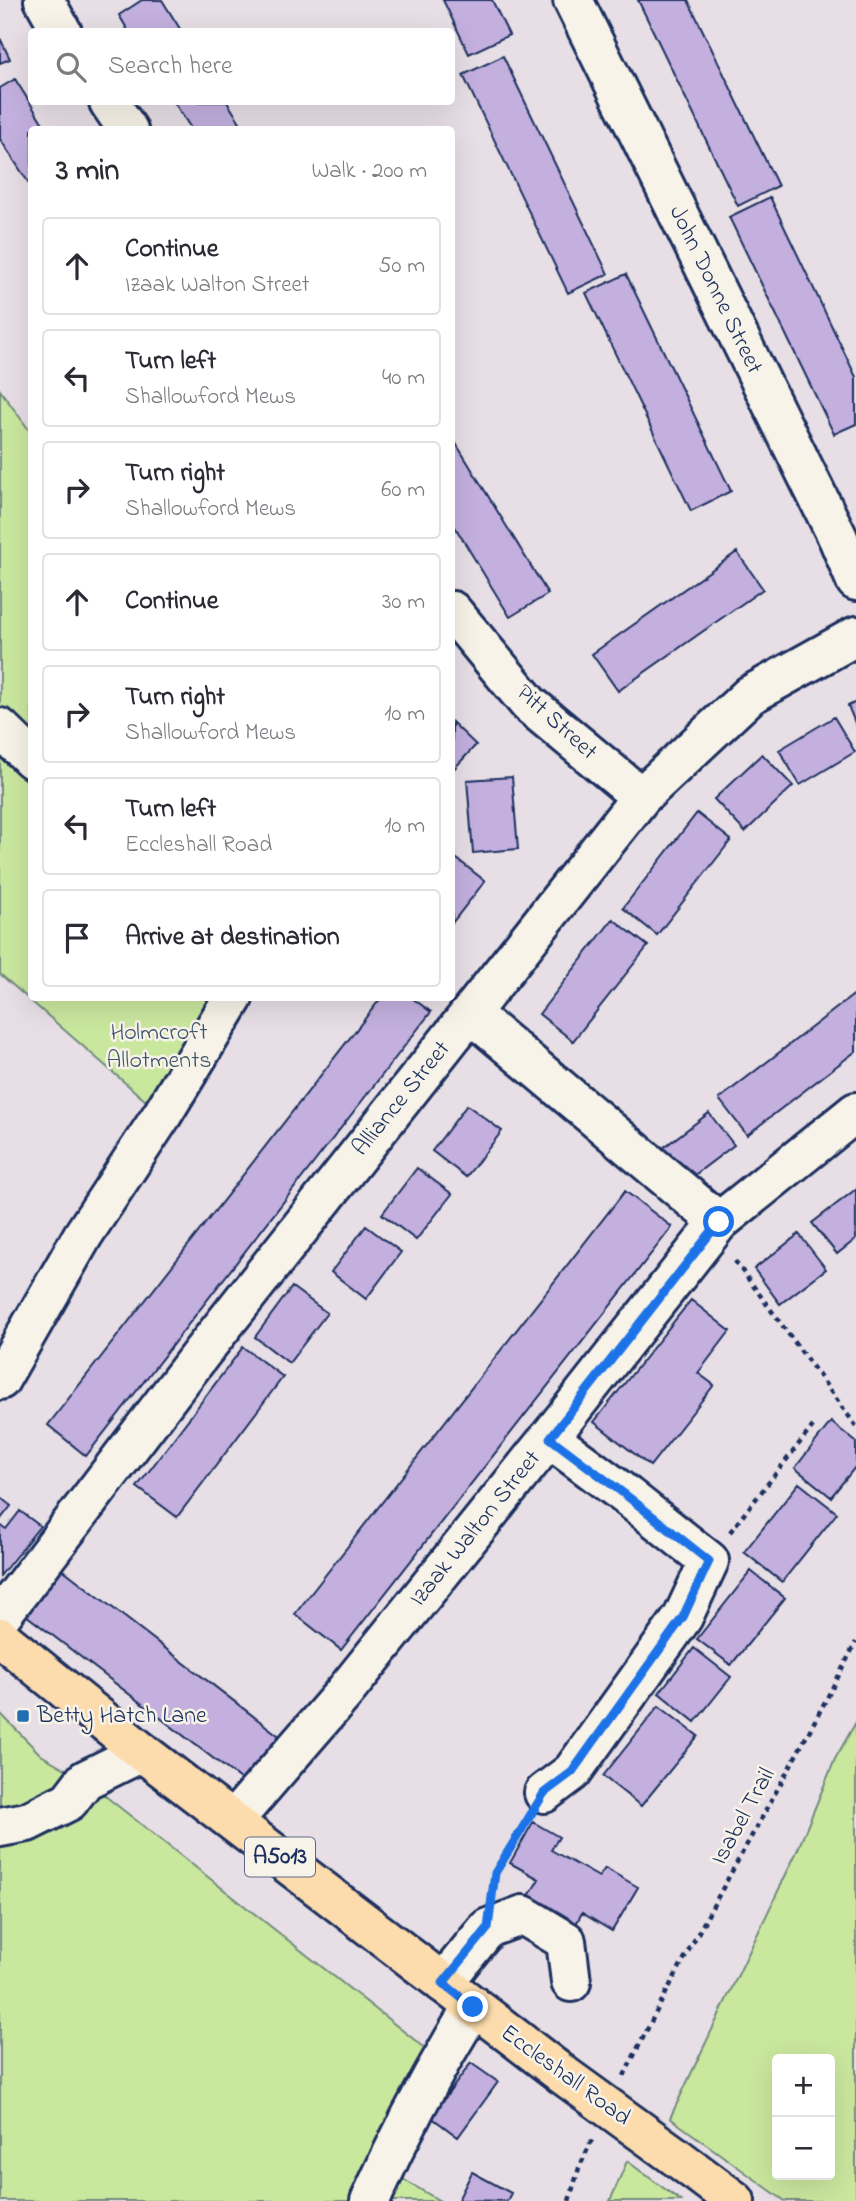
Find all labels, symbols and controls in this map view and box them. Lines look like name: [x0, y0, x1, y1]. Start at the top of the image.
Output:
search box: [28, 28, 455, 105]
icon: search: [52, 48, 90, 86]
text: Search here: [108, 48, 233, 86]
text: 3 min: [56, 150, 119, 194]
text: Walk · 200 m: [312, 155, 427, 188]
street label: John Donne Street: [659, 200, 771, 380]
text: Continue: [125, 231, 218, 269]
icon: ahead: [58, 247, 96, 285]
text: 50 m: [378, 250, 425, 283]
text: Izaak Walton Street: [125, 269, 310, 302]
text: Turn left: [125, 343, 216, 381]
icon: left: [58, 359, 96, 397]
text: 40 m: [382, 362, 425, 395]
text: Shallowford Mews: [125, 381, 296, 414]
text: Turn right: [125, 455, 225, 493]
icon: right: [58, 471, 96, 509]
text: 60 m: [381, 474, 425, 507]
text: Shallowford Mews: [125, 493, 296, 526]
icon: ahead: [58, 583, 96, 621]
text: Continue: [125, 583, 218, 621]
text: 30 m: [382, 586, 425, 619]
street label: Pitt Street: [507, 677, 605, 769]
text: Turn right: [125, 679, 225, 717]
icon: right: [58, 695, 96, 733]
text: 10 m: [384, 698, 425, 731]
text: Shallowford Mews: [125, 717, 296, 750]
text: Turn left: [125, 791, 216, 829]
icon: left: [58, 807, 96, 845]
text: 10 m: [384, 810, 425, 843]
text: Eccleshall Road: [125, 829, 272, 862]
icon: arrive: [58, 919, 96, 957]
text: Arrive at destination: [125, 919, 340, 957]
park label: Holmcroft Allotments: [107, 1016, 211, 1079]
street label: Alliance Street: [344, 1034, 460, 1164]
route start: [703, 1206, 734, 1237]
street label: Izaak Walton Street: [402, 1443, 550, 1615]
place label: Betty Hatch Lane: [36, 1699, 207, 1735]
marker: Betty Hatch Lane: [15, 1708, 31, 1724]
street label: Isabel Trail: [703, 1762, 785, 1872]
road number: A5013: [245, 1838, 315, 1876]
route end: [457, 1991, 488, 2022]
street label: Eccleshall Road: [493, 2017, 638, 2136]
map controls: [772, 2054, 835, 2180]
button: +: [772, 2054, 835, 2117]
button: −: [772, 2117, 835, 2180]

